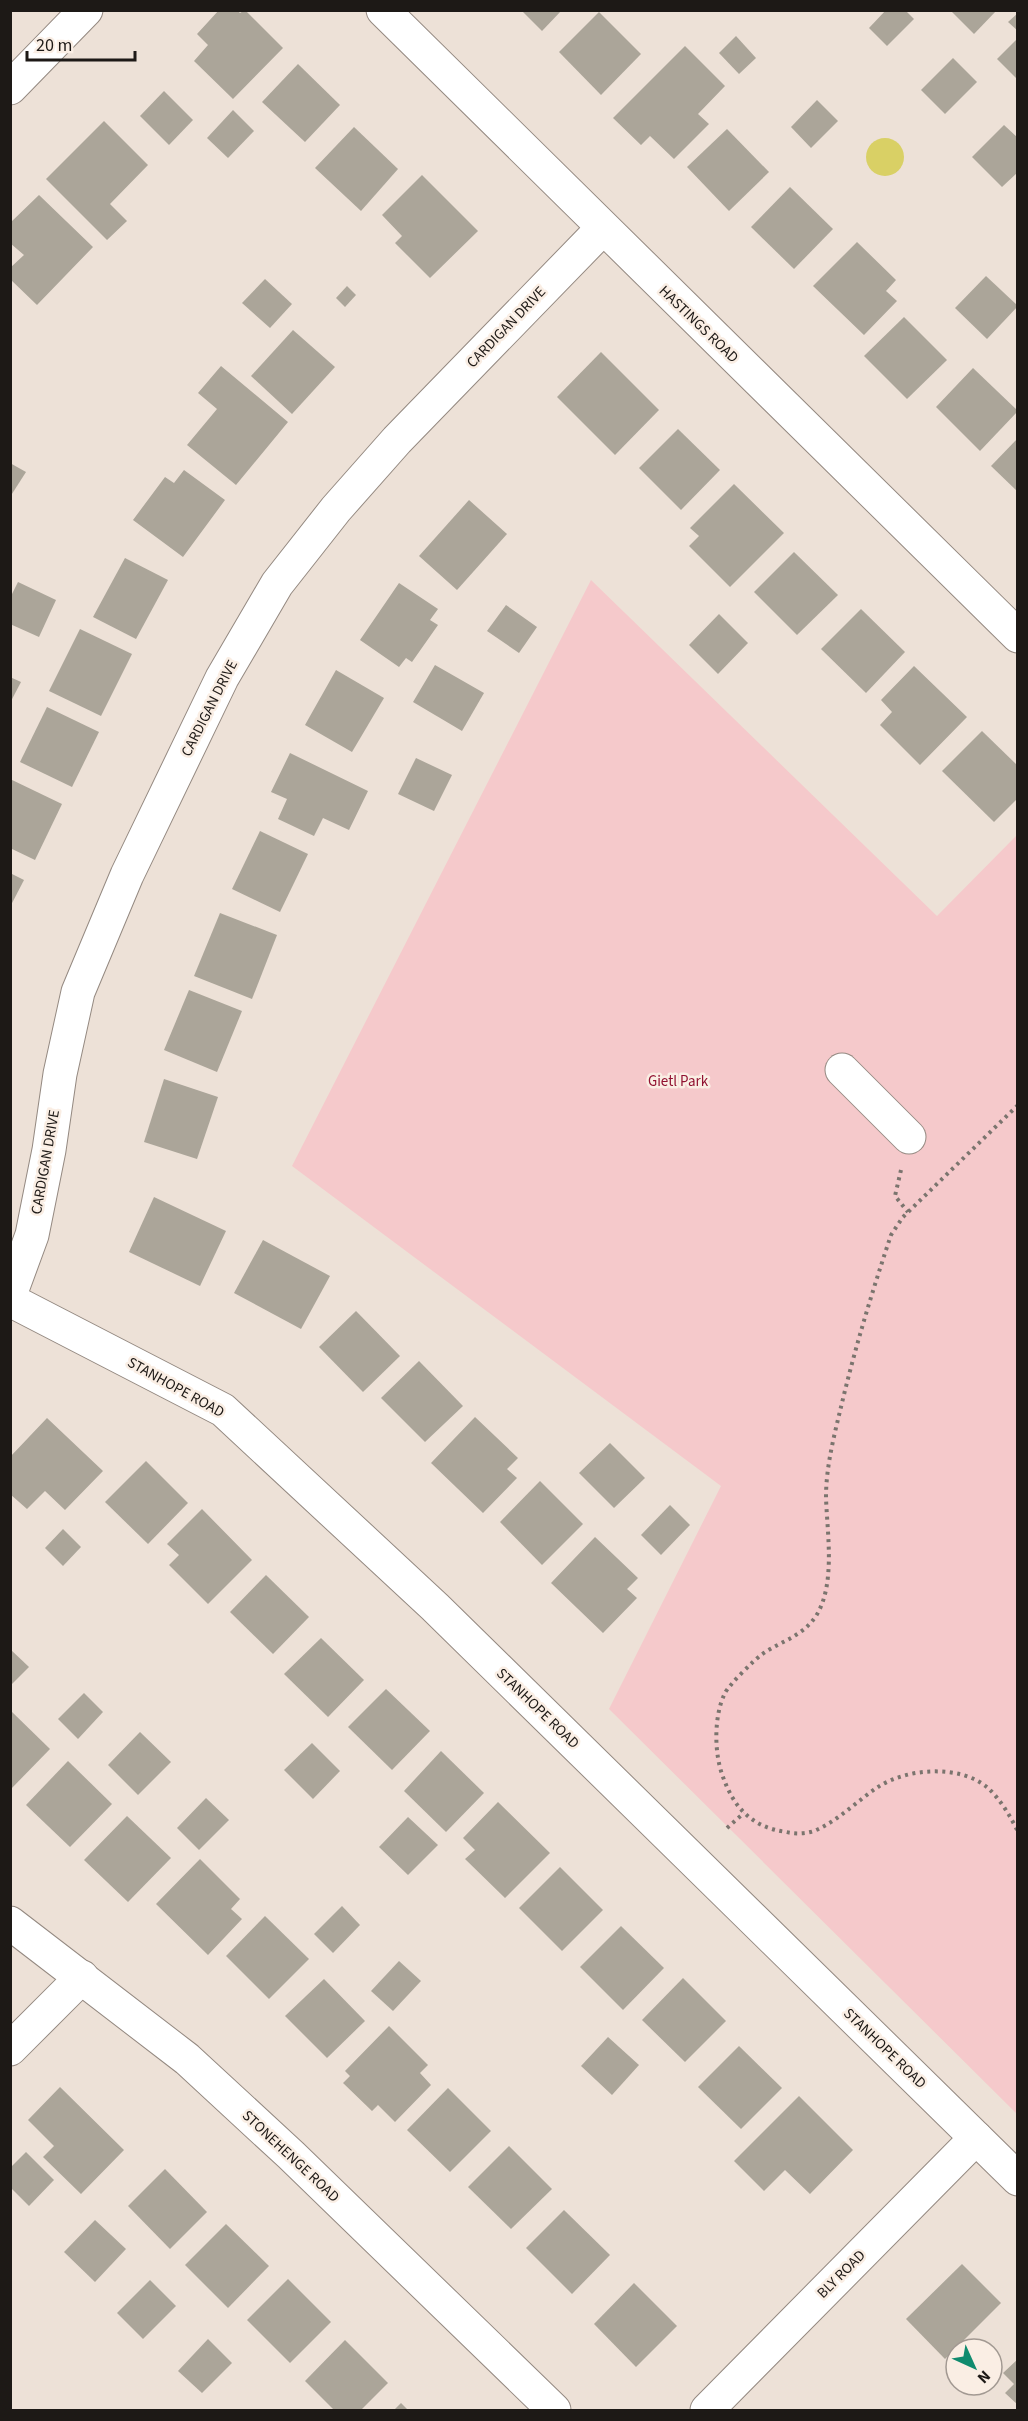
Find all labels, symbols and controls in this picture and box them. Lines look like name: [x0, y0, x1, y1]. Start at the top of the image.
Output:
scale bar: [27, 24, 135, 62]
text: 20 m: [36, 33, 72, 58]
street label: HASTINGS ROAD: [654, 281, 743, 368]
street label: CARDIGAN DRIVE: [462, 282, 551, 373]
street label: CARDIGAN DRIVE: [176, 656, 243, 760]
park label: Gietl Park: [648, 1071, 709, 1092]
street label: CARDIGAN DRIVE: [26, 1108, 65, 1216]
street label: STANHOPE ROAD: [123, 1352, 228, 1423]
street label: STANHOPE ROAD: [492, 1663, 584, 1753]
street label: STANHOPE ROAD: [839, 2003, 931, 2093]
street label: STONEHENGE ROAD: [237, 2106, 344, 2207]
street label: BLY ROAD: [812, 2245, 870, 2303]
north arrow: [944, 2337, 1004, 2397]
text: N: [972, 2365, 995, 2388]

